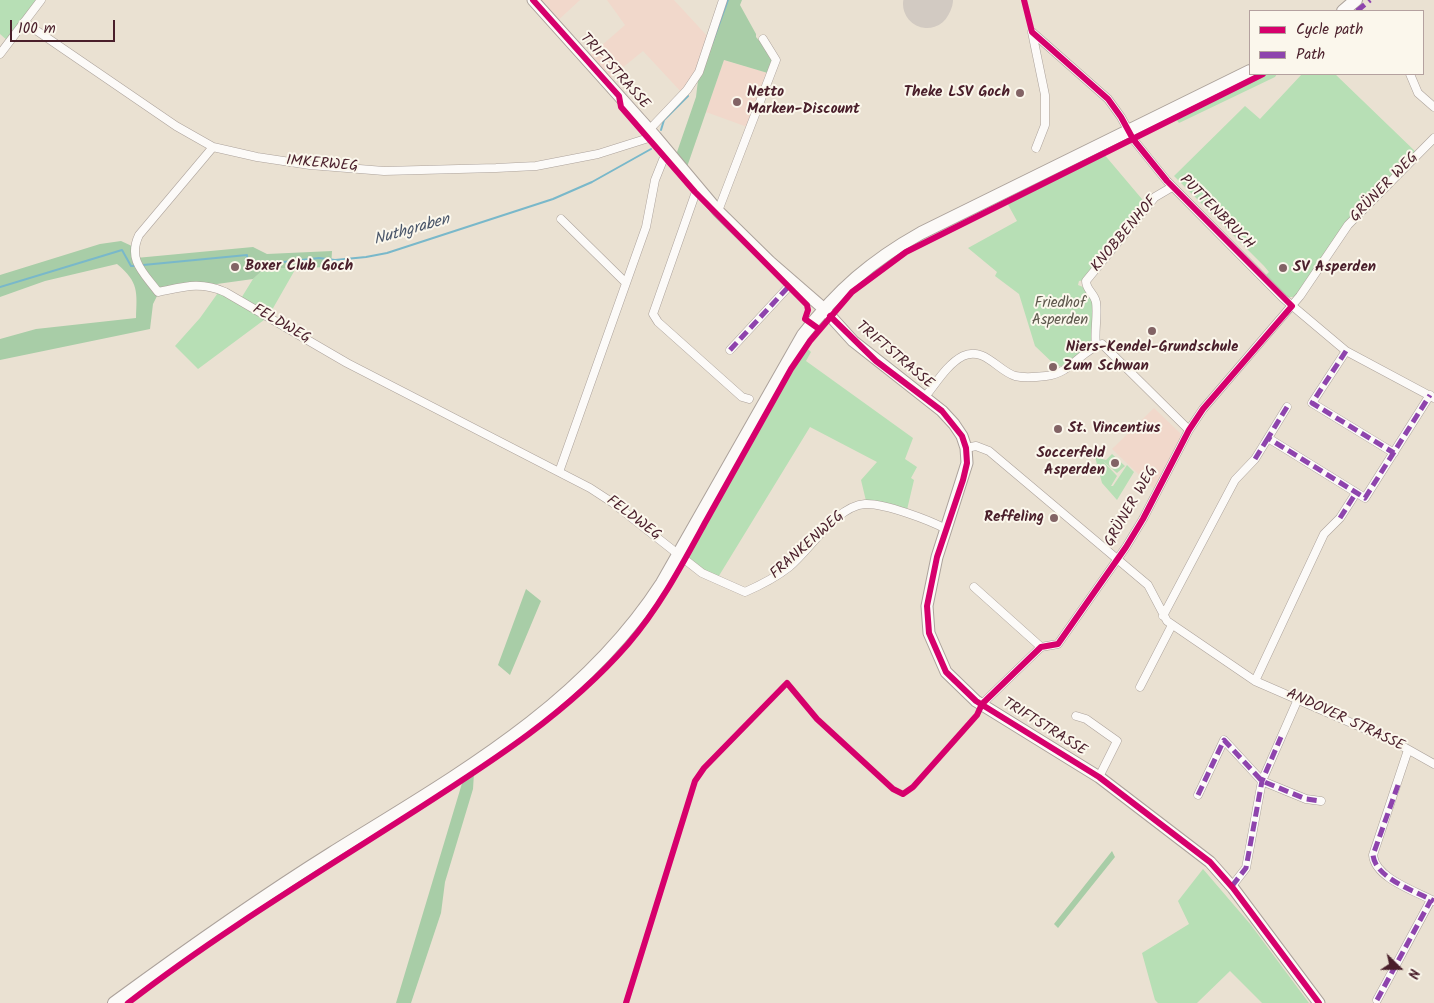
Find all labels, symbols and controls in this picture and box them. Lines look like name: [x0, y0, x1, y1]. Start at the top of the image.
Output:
scale bar: [12, 10, 118, 42]
legend: [1249, 10, 1424, 75]
text: 100 m: [18, 17, 56, 41]
text: Cycle path: [1296, 18, 1363, 42]
street label: TRIFTSTRASSE: [575, 30, 653, 114]
text: Path: [1296, 43, 1325, 67]
place label: Netto Marken-Discount: [747, 84, 860, 119]
place label: Theke LSV Goch: [904, 84, 1010, 102]
marker: Theke LSV Goch: [1014, 87, 1026, 99]
marker: Netto Marken-Discount: [731, 96, 743, 108]
street label: GRÜNER WEG: [1347, 149, 1423, 227]
street label: IMKERWEG: [285, 153, 359, 177]
street label: PUTTENBRUCH: [1175, 172, 1257, 254]
street label: KNOBBENHOF: [1088, 193, 1162, 277]
water label: Nuthgraben: [372, 211, 452, 251]
place label: Boxer Club Goch: [245, 258, 353, 276]
place label: SV Asperden: [1293, 259, 1376, 277]
marker: Boxer Club Goch: [229, 261, 241, 273]
marker: SV Asperden: [1277, 262, 1289, 274]
park label: Friedhof Asperden: [1032, 295, 1088, 330]
street label: FELDWEG: [249, 301, 313, 349]
street label: TRIFTSTRASSE: [851, 318, 937, 394]
marker: Niers-Kendel-Grundschule: [1146, 325, 1158, 337]
place label: Niers-Kendel-Grundschule: [1066, 339, 1238, 357]
place label: Zum Schwan: [1063, 358, 1149, 376]
marker: Zum Schwan: [1047, 361, 1059, 373]
place label: St. Vincentius: [1068, 420, 1160, 438]
marker: St. Vincentius: [1052, 423, 1064, 435]
place label: Soccerfeld Asperden: [1037, 445, 1105, 480]
marker: Soccerfeld Asperden: [1109, 457, 1121, 469]
street label: GRÜNER WEG: [1102, 463, 1162, 551]
street label: FELDWEG: [602, 493, 664, 545]
street label: FRANKENWEG: [767, 508, 849, 584]
place label: Reffeling: [984, 509, 1044, 527]
marker: Reffeling: [1048, 512, 1060, 524]
street label: ANDOVER STRASSE: [1283, 686, 1407, 756]
street label: TRIFTSTRASSE: [999, 695, 1089, 761]
north arrow: [1374, 943, 1424, 993]
text: N: [1401, 965, 1425, 982]

